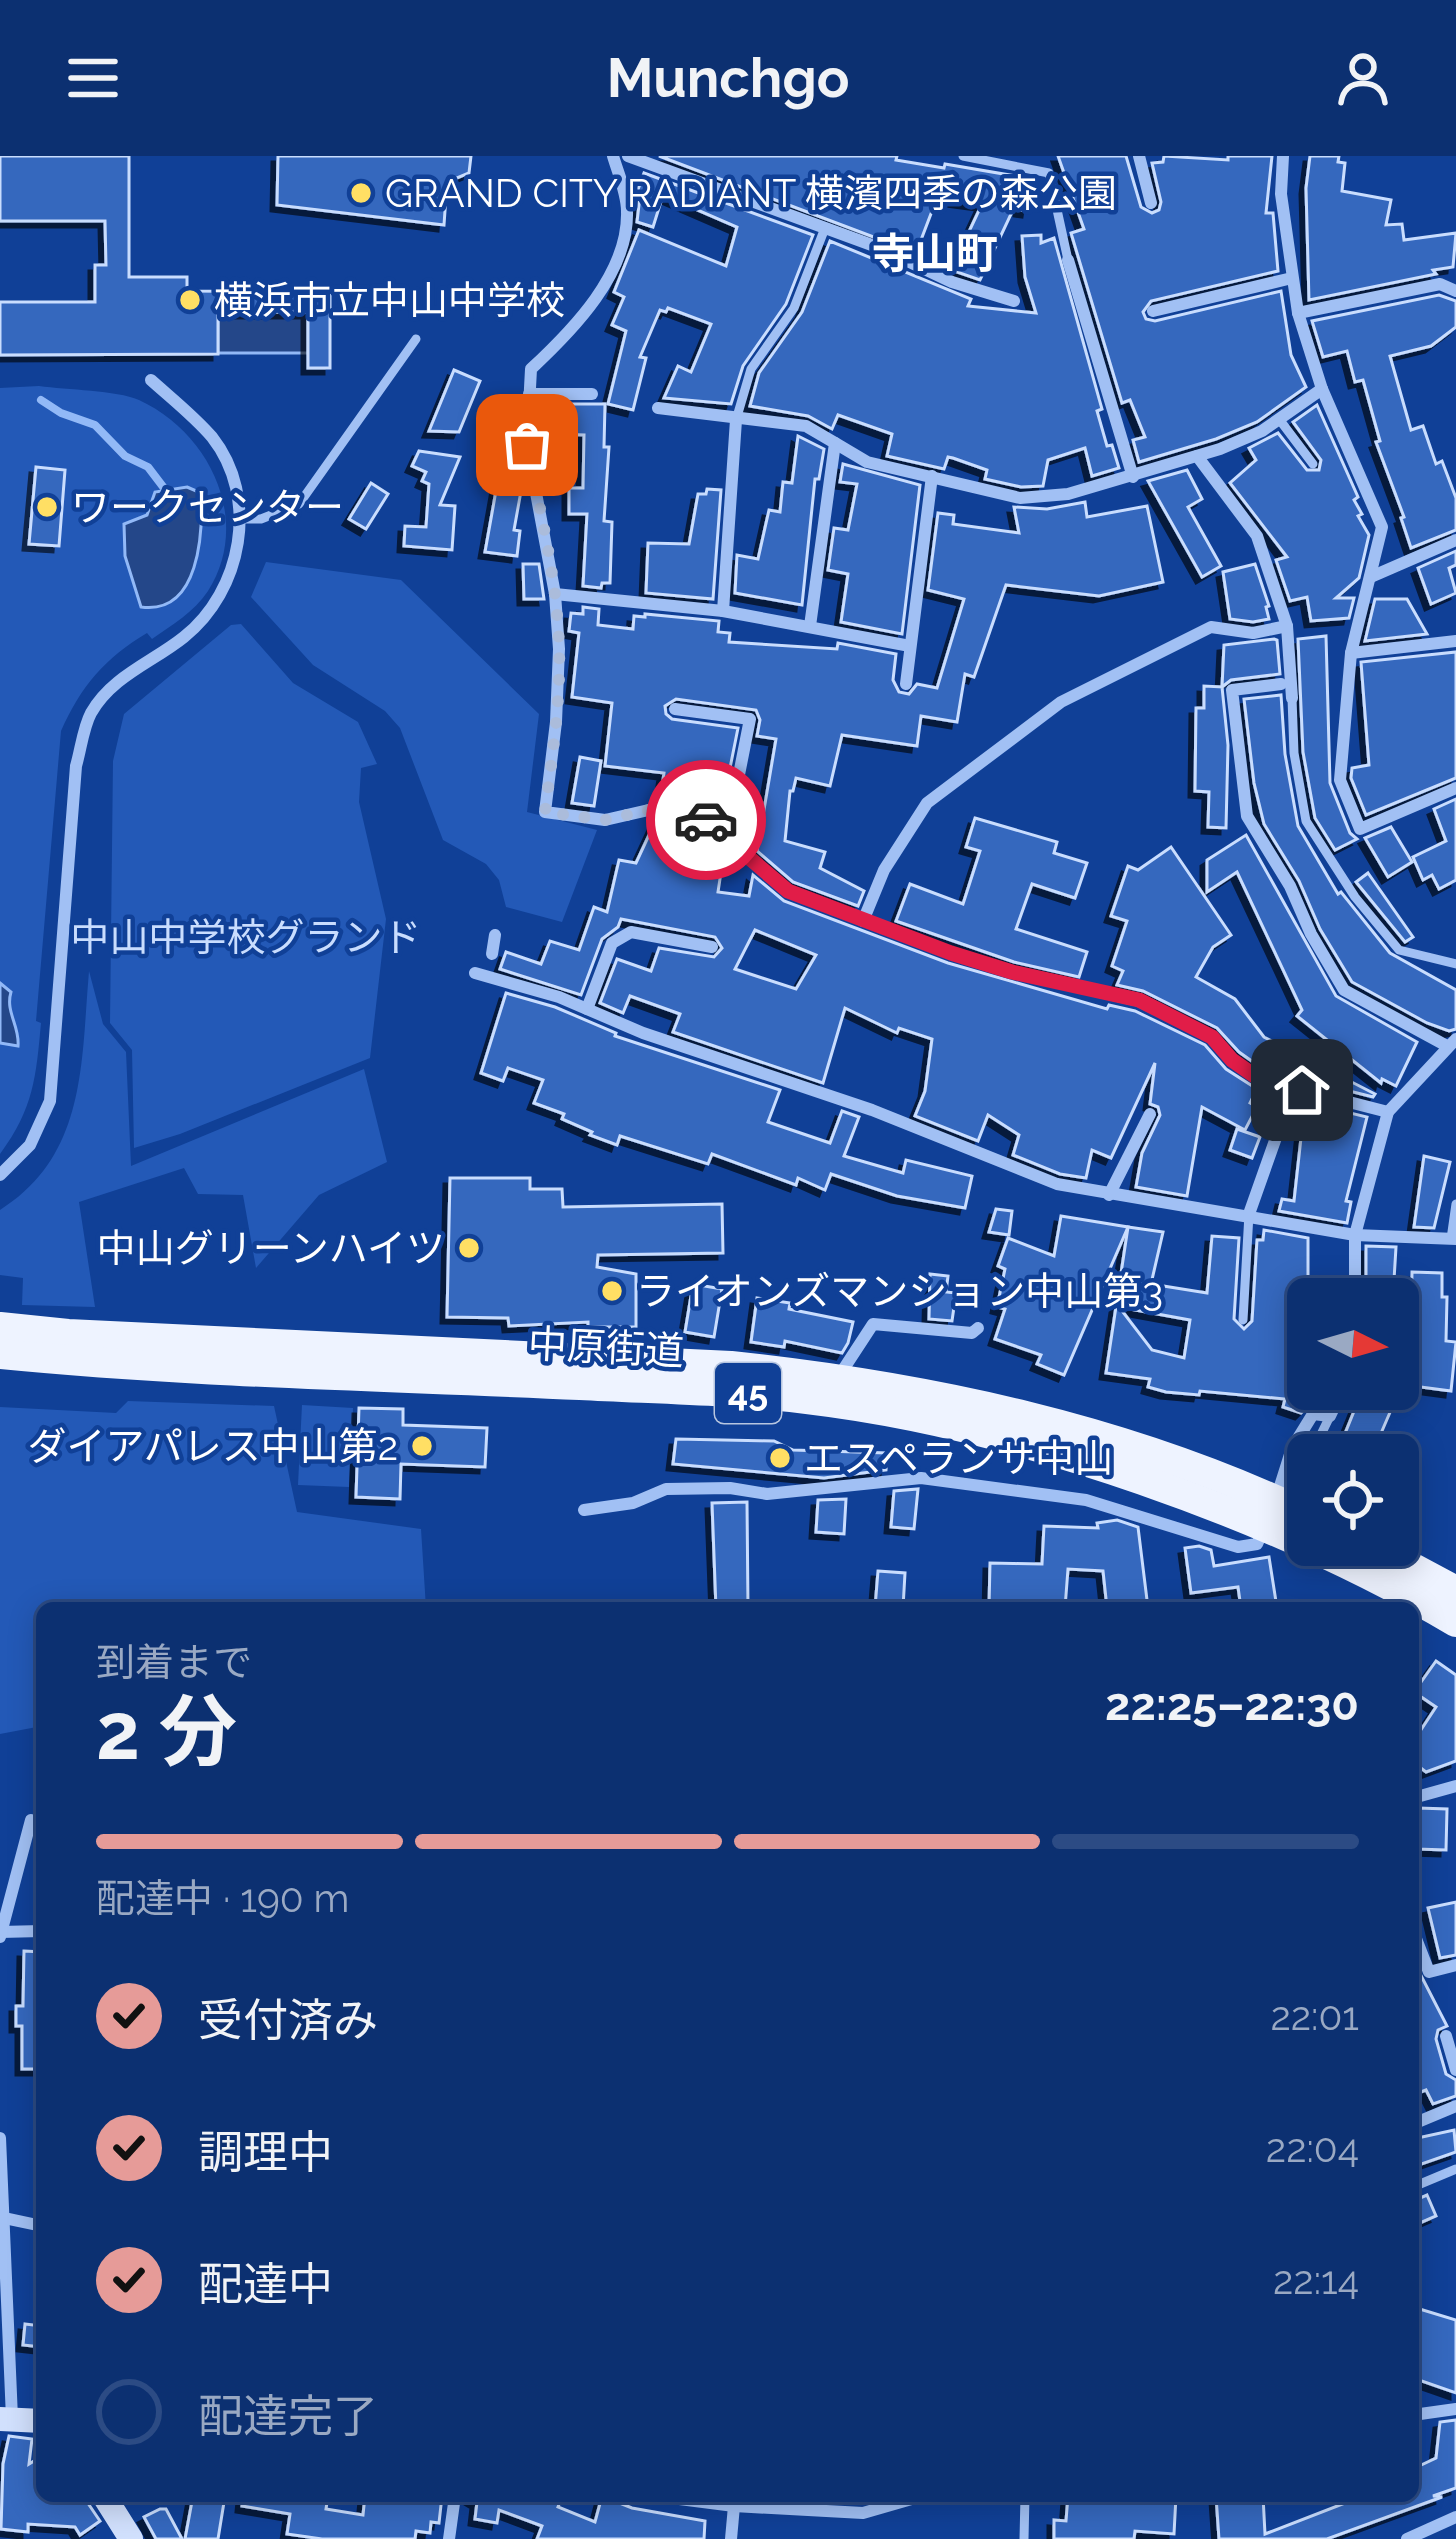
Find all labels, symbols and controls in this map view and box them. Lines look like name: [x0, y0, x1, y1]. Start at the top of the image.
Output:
icon: menu: [60, 45, 126, 111]
icon: person: [1330, 45, 1396, 111]
text: Munchgo: [607, 46, 849, 110]
place label: GRAND CITY RADIANT 横濱四季の森公園: [385, 170, 1117, 216]
marker: GRAND CITY RADIANT 横濱四季の森公園: [348, 180, 374, 206]
district label: 寺山町: [872, 229, 998, 278]
place label: 横浜市立中山中学校: [214, 277, 565, 323]
marker: 横浜市立中山中学校: [177, 287, 203, 313]
pin: [476, 394, 578, 496]
icon: bag: [494, 412, 560, 478]
place label: ワークセンター: [71, 484, 344, 530]
marker: ワークセンター: [34, 494, 60, 520]
courier: [646, 760, 766, 880]
icon: car: [673, 787, 739, 853]
park label: 中山中学校グランド: [70, 914, 422, 960]
pin: [1251, 1039, 1353, 1141]
icon: home: [1269, 1057, 1335, 1123]
place label: 中山グリーンハイツ: [97, 1225, 445, 1271]
marker: 中山グリーンハイツ: [456, 1235, 482, 1261]
place label: ライオンズマンション中山第3: [636, 1268, 1163, 1314]
marker: ライオンズマンション中山第3: [599, 1278, 625, 1304]
north arrow: [1287, 1278, 1419, 1410]
map controls: [1287, 1278, 1419, 1566]
street label: 中原街道: [527, 1320, 685, 1374]
road number: 45: [715, 1363, 781, 1423]
place label: ダイアパレス中山第2: [27, 1423, 398, 1469]
marker: ダイアパレス中山第2: [409, 1433, 435, 1459]
button: locate: [1287, 1434, 1419, 1566]
place label: エスペランサ中山: [804, 1435, 1113, 1481]
marker: エスペランサ中山: [767, 1445, 793, 1471]
text: 到着まで: [96, 1639, 252, 1685]
text: 22:25–22:30: [1105, 1678, 1359, 1731]
text: 2 分: [96, 1686, 237, 1777]
text: 配達中 · 190 m: [96, 1875, 349, 1921]
icon: check: [96, 1983, 162, 2049]
text: 22:01: [1270, 1993, 1359, 2039]
text: 受付済み: [198, 1994, 378, 2047]
icon: check: [96, 2115, 162, 2181]
text: 22:04: [1266, 2125, 1359, 2171]
text: 調理中: [198, 2126, 333, 2179]
icon: check: [96, 2247, 162, 2313]
text: 22:14: [1273, 2257, 1359, 2303]
text: 配達中: [198, 2258, 333, 2311]
text: 配達完了: [198, 2390, 378, 2443]

